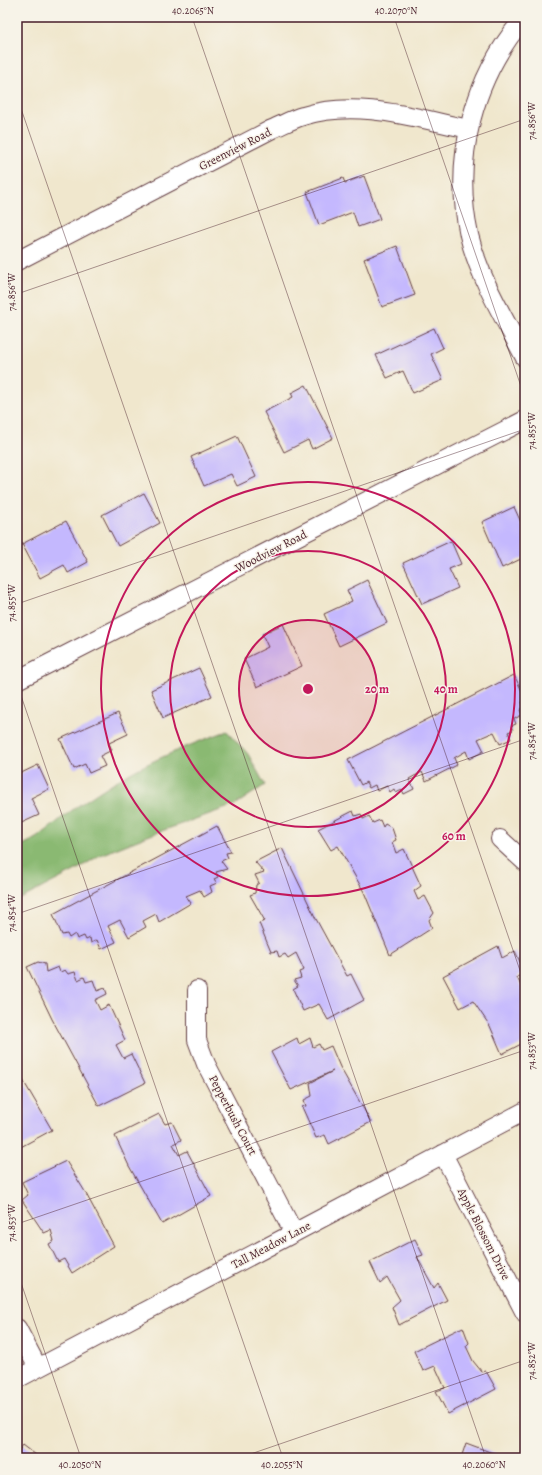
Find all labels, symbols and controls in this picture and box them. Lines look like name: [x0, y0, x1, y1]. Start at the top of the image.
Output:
text: 40.2065°N: [172, 4, 214, 17]
text: 40.2070°N: [375, 4, 417, 17]
text: 74.856°W: [525, 101, 538, 140]
street label: Greenview Road: [196, 124, 274, 174]
text: 74.856°W: [5, 272, 18, 311]
text: 74.855°W: [525, 412, 538, 450]
street label: Woodview Road: [231, 526, 310, 576]
text: 74.855°W: [5, 584, 18, 622]
text: 20 m: [365, 681, 389, 697]
text: 40 m: [434, 681, 458, 697]
centre of rings: [301, 682, 315, 696]
text: 74.854°W: [525, 721, 538, 760]
text: 60 m: [442, 828, 466, 844]
text: 74.854°W: [5, 893, 18, 932]
text: 74.853°W: [525, 1032, 538, 1070]
street label: Pepperbush Court: [205, 1072, 261, 1158]
street label: Apple Blossom Drive: [453, 1184, 514, 1283]
text: 74.853°W: [5, 1204, 18, 1242]
street label: Tall Meadow Lane: [229, 1217, 313, 1273]
text: 74.852°W: [525, 1341, 538, 1380]
text: 40.2050°N: [59, 1458, 101, 1471]
text: 40.2055°N: [261, 1458, 303, 1471]
text: 40.2060°N: [462, 1458, 506, 1471]

